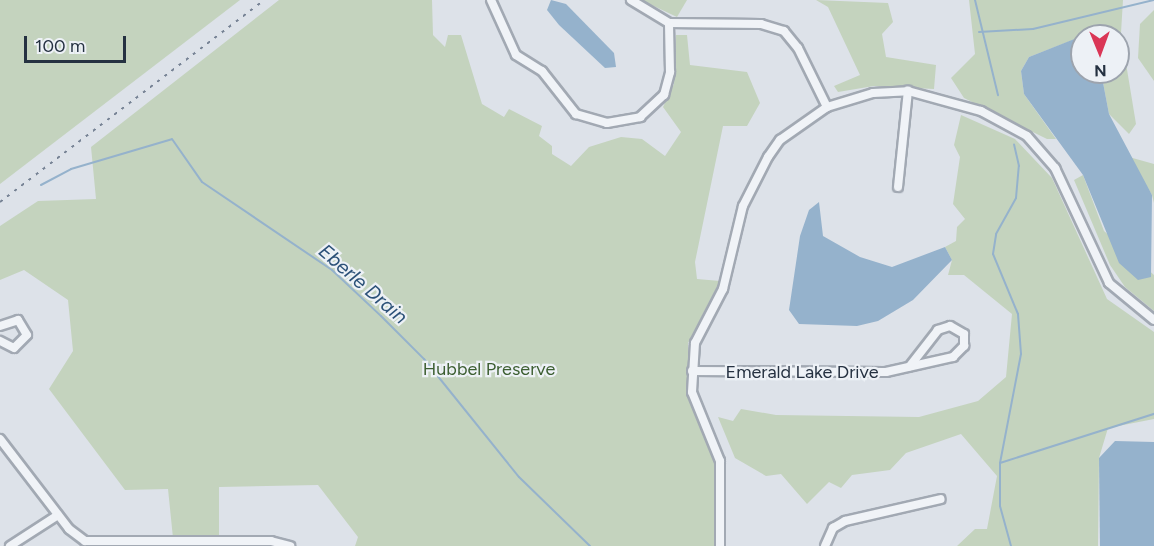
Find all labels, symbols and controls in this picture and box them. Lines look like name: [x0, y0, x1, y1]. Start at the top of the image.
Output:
scale bar: [27, 24, 129, 62]
north arrow: [1070, 24, 1130, 84]
text: 100 m: [35, 35, 85, 57]
text: N: [1094, 61, 1107, 80]
water label: Eberle Drain: [314, 239, 412, 329]
park label: Hubbel Preserve: [423, 358, 555, 380]
street label: Emerald Lake Drive: [726, 361, 878, 383]

